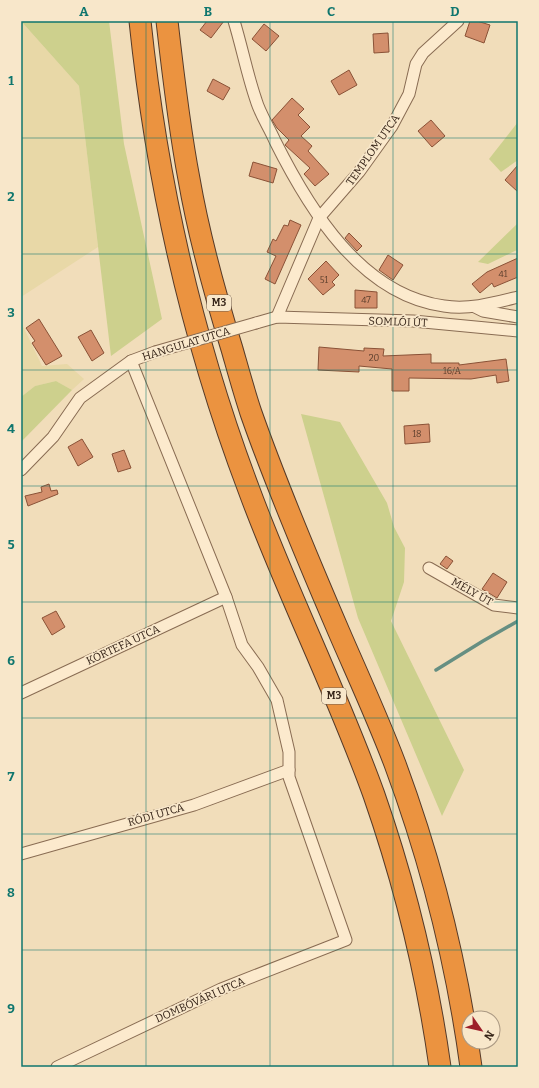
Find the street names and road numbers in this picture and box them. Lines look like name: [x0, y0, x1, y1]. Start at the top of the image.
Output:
street label: TEMPLOM UTCA: [344, 112, 402, 188]
road number: M3: [207, 295, 231, 311]
street label: SOMLÓI ÚT: [368, 313, 428, 330]
street label: HANGULAT UTCA: [141, 324, 232, 364]
street label: MÉLY ÚT: [449, 574, 496, 609]
street label: KÖRTEFA UTCA: [84, 622, 162, 668]
road number: M3: [322, 688, 346, 704]
street label: RÓDI UTCA: [126, 800, 186, 829]
street label: DOMBÓVÁRI UTCA: [153, 973, 247, 1026]

